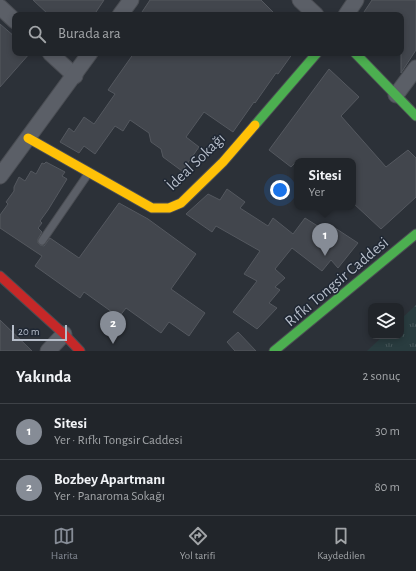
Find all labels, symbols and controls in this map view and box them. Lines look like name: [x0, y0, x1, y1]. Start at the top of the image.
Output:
search box: [12, 12, 404, 56]
icon: search: [26, 23, 48, 45]
text: Burada ara: [58, 26, 121, 41]
street label: İdeal Sokağı: [162, 129, 228, 193]
popup: [294, 158, 356, 210]
text: Sitesi: [308, 168, 342, 183]
your location: [270, 180, 290, 200]
text: Yer: [308, 186, 325, 199]
pin: 1: [312, 223, 338, 256]
street label: Rıfkı Tongsir Caddesi: [282, 234, 391, 329]
map controls: [368, 303, 404, 339]
button: layers: [368, 303, 404, 339]
pin: 2: [100, 311, 126, 344]
scale bar: [12, 323, 67, 342]
text: 20 m: [18, 326, 39, 337]
text: Yakında: [16, 368, 72, 385]
text: 2 sonuç: [363, 370, 400, 383]
text: Sitesi: [54, 416, 87, 431]
text: 1: [27, 425, 31, 438]
text: 30 m: [375, 425, 400, 438]
text: Yer · Rıfkı Tongsir Caddesi: [54, 434, 183, 447]
text: Bozbey Apartmanı: [54, 472, 165, 487]
text: 2: [26, 481, 32, 494]
text: 80 m: [374, 481, 400, 494]
text: Yer · Panaroma Sokağı: [54, 490, 165, 503]
tab: Harita: [51, 525, 78, 562]
tab: Yol tarifi: [180, 525, 215, 562]
tab: Kaydedilen: [317, 525, 365, 562]

